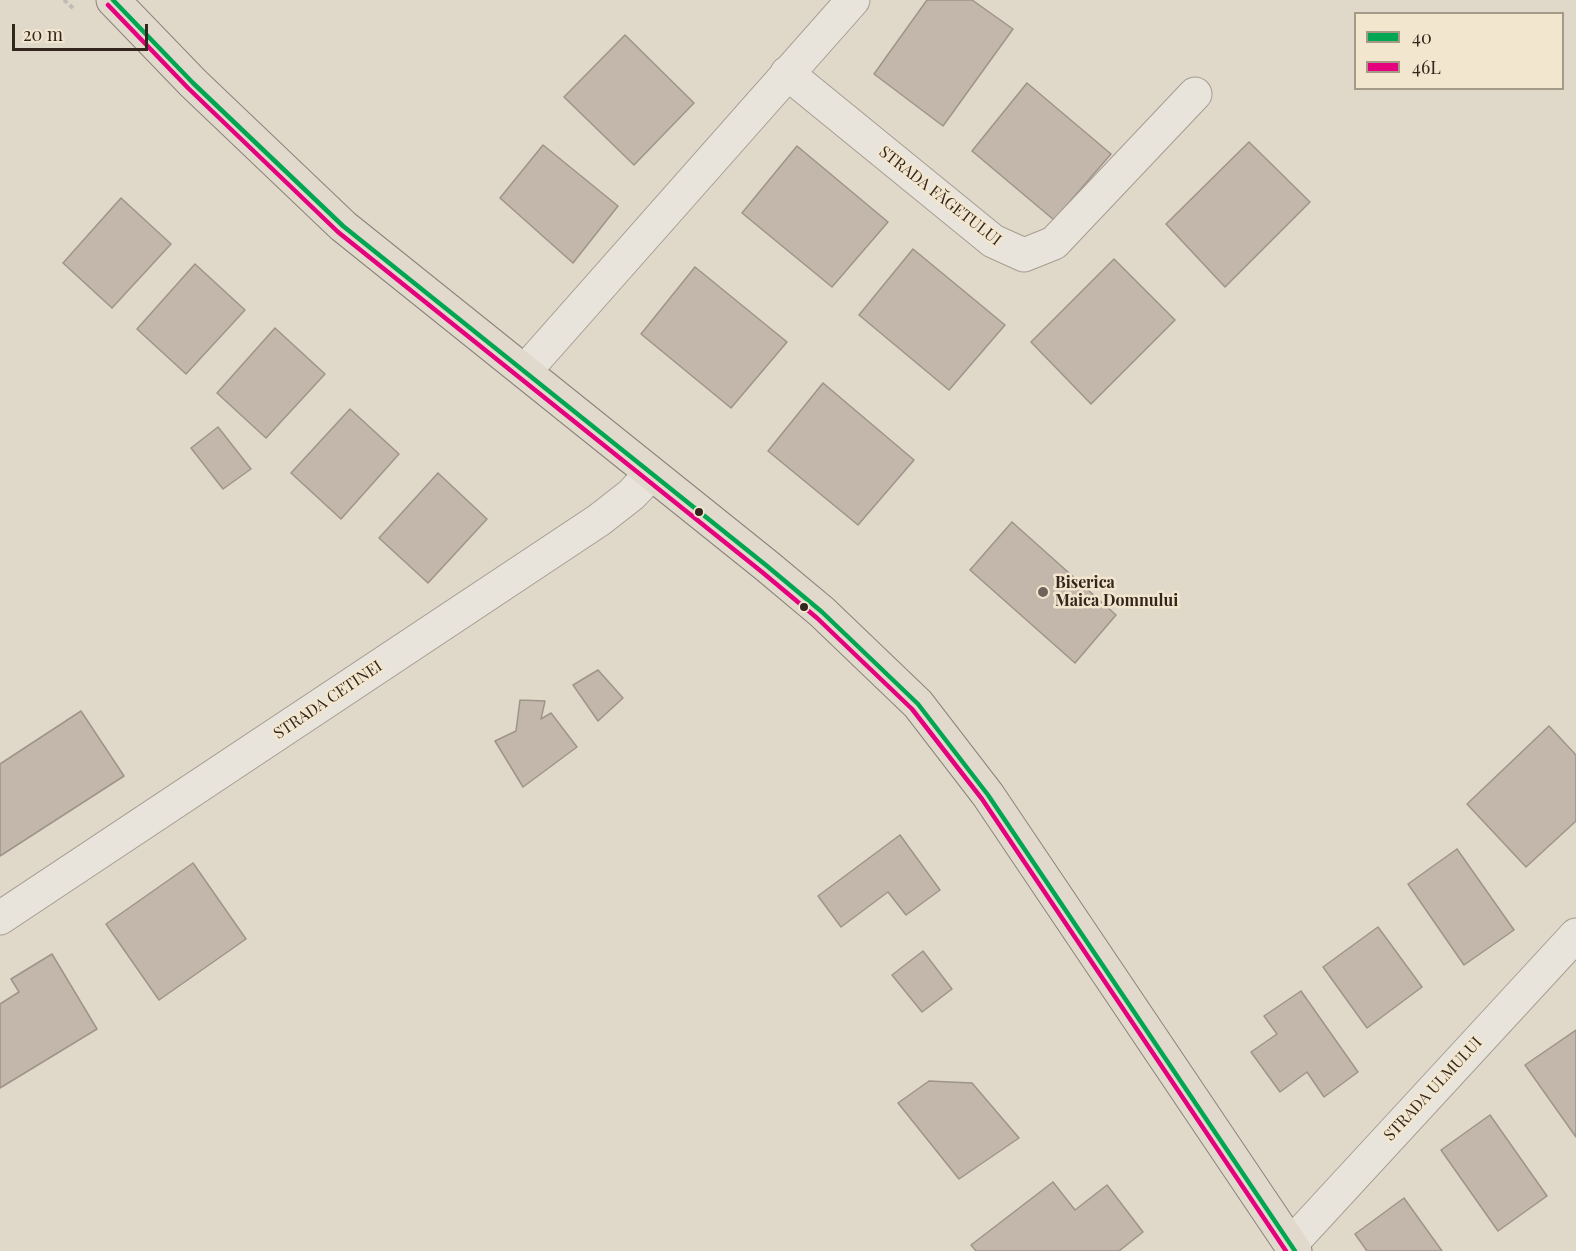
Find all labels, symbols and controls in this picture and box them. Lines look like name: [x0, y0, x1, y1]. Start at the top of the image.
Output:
scale bar: [15, 12, 152, 50]
legend: [1354, 12, 1564, 90]
text: 20 m: [23, 22, 63, 46]
text: 40: [1412, 25, 1432, 49]
text: 46L: [1412, 55, 1441, 79]
street label: STRADA FĂGETULUI: [875, 142, 1005, 250]
unlabelled marker: [693, 506, 705, 518]
place label: Biserica Maica Domnului: [1055, 573, 1178, 611]
marker: Biserica Maica Domnului: [1036, 585, 1050, 599]
unlabelled marker: [798, 601, 810, 613]
street label: STRADA CETINEI: [270, 657, 386, 743]
street label: STRADA ULMULUI: [1380, 1033, 1486, 1145]

